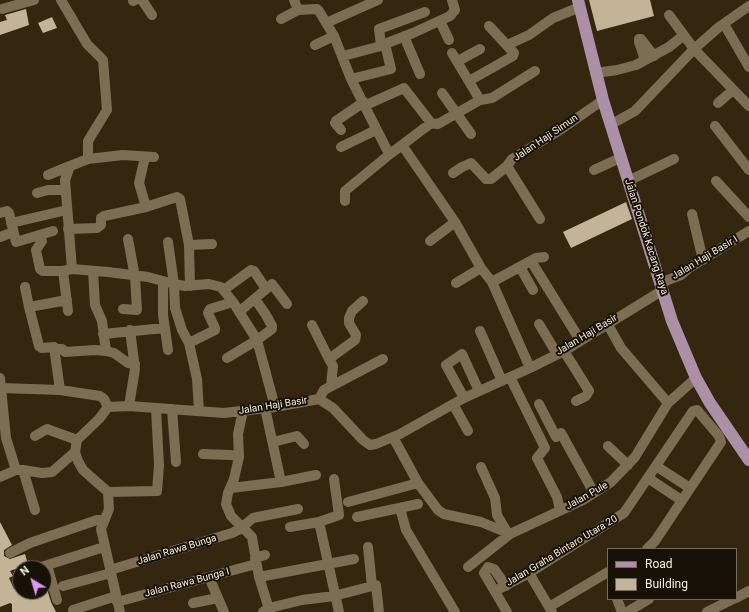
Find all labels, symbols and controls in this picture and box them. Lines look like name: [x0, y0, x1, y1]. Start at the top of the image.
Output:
street label: Jalan Haji Simun: [512, 112, 580, 164]
street label: Jalan Pondok Kacang Raya: [622, 178, 670, 296]
street label: Jalan Haji Basir I: [670, 234, 740, 282]
street label: Jalan Haji Basir: [554, 312, 620, 358]
street label: Jalan Haji Basir: [238, 395, 308, 417]
street label: Jalan Pule: [564, 480, 610, 512]
street label: Jalan Graha Bintaro Utara 20: [504, 513, 620, 589]
street label: Jalan Rawa Bunga: [136, 532, 218, 568]
legend: [607, 548, 737, 600]
text: Road: [645, 557, 673, 571]
north arrow: [12, 560, 52, 600]
text: N: [18, 563, 32, 578]
street label: Jalan Rawa Bunga I: [143, 566, 231, 600]
text: Building: [645, 577, 688, 591]

